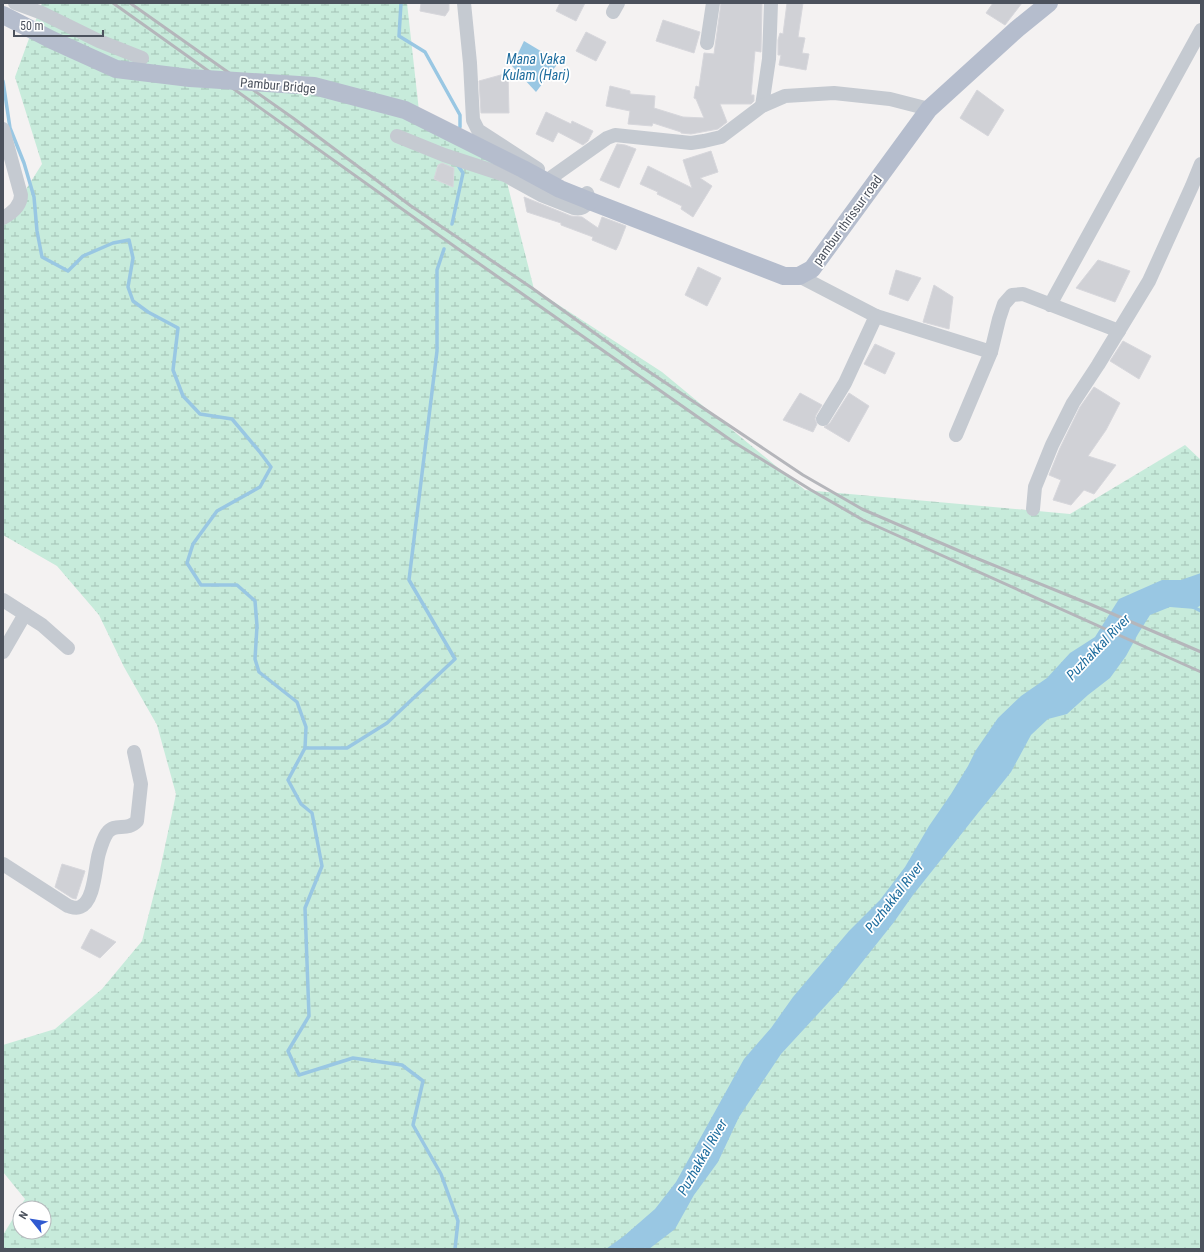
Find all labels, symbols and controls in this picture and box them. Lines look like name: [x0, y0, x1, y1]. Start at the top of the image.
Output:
scale bar: [14, 12, 103, 38]
text: 50 m: [20, 19, 44, 33]
water label: Mana Vaka Kulam (Hari): [502, 51, 570, 84]
street label: Pambur Bridge: [240, 75, 316, 96]
street label: pambur thrissur road: [810, 172, 885, 268]
water label: Puzhakkal River: [1063, 610, 1134, 683]
water label: Puzhakkal River: [862, 858, 927, 935]
water label: Puzhakkal River: [674, 1116, 731, 1198]
north arrow: [12, 1200, 52, 1240]
text: N: [16, 1209, 31, 1221]

